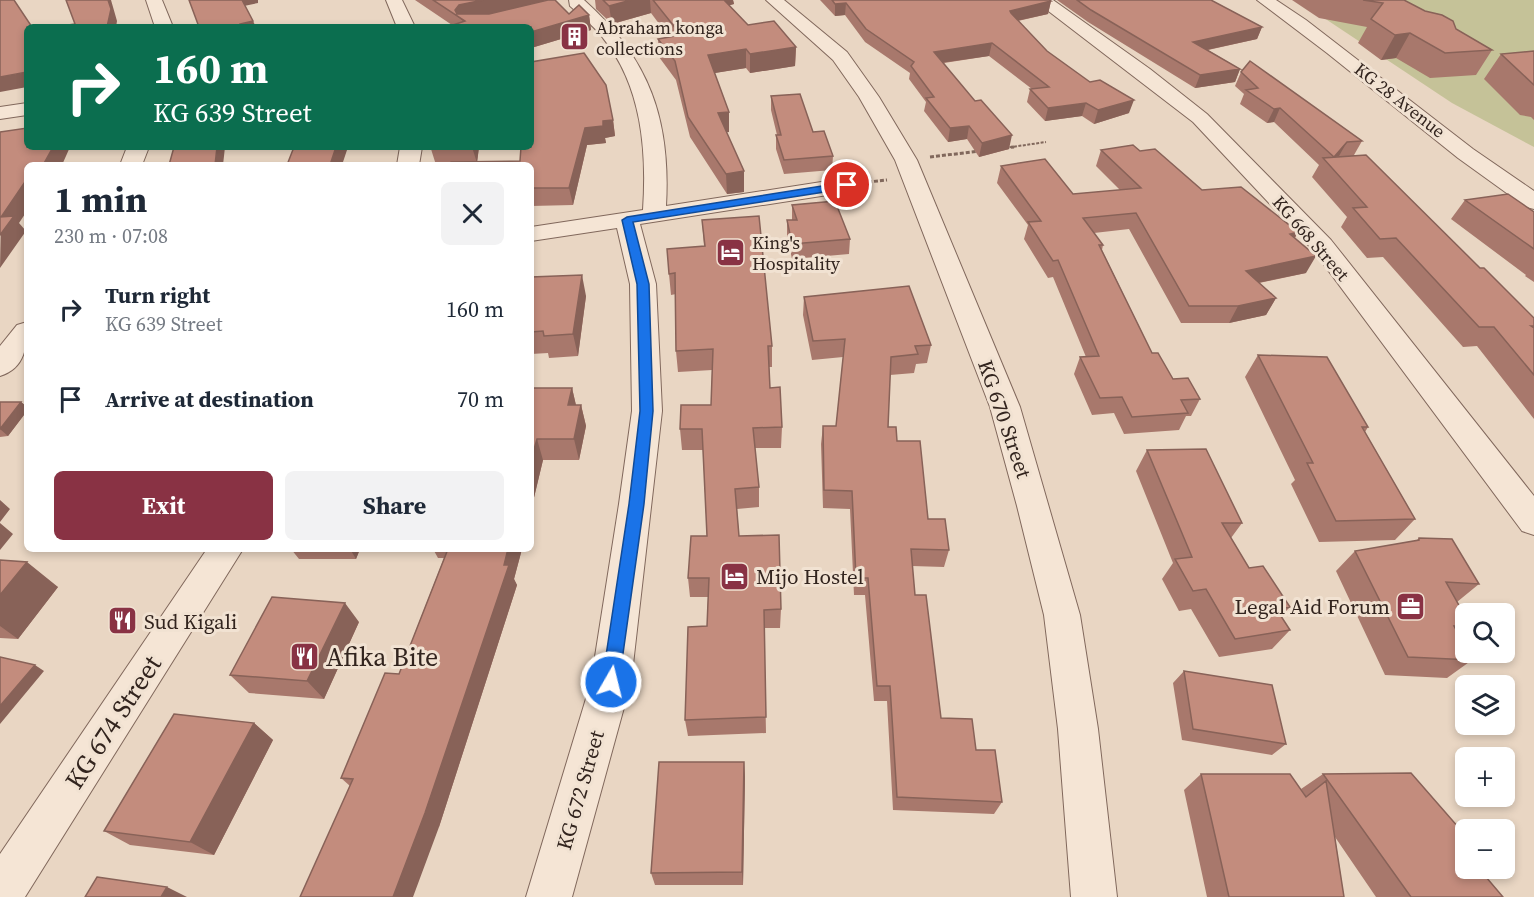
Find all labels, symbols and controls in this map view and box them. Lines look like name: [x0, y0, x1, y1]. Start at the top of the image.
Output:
place label: Abraham konga collections: [596, 15, 724, 61]
building icon: Abraham konga collections: [559, 21, 591, 53]
text: 160 m: [153, 39, 268, 97]
icon: right: [54, 48, 132, 126]
street label: KG 28 Avenue: [1349, 57, 1451, 143]
text: KG 639 Street: [153, 94, 312, 131]
pin: [821, 159, 872, 210]
icon: arrive: [830, 168, 863, 201]
text: 1 min: [54, 175, 147, 224]
button: close: [441, 182, 504, 245]
street label: KG 668 Street: [1267, 190, 1355, 286]
text: 230 m · 07:08: [54, 222, 168, 250]
place label: King's Hospitality: [752, 230, 841, 276]
hotel icon: King's Hospitality: [715, 236, 747, 268]
text: Turn right: [105, 280, 210, 310]
icon: right: [54, 293, 87, 326]
text: 160 m: [446, 294, 504, 324]
text: KG 639 Street: [105, 310, 222, 338]
street label: KG 670 Street: [971, 356, 1039, 482]
icon: arrive: [54, 383, 87, 416]
text: Arrive at destination: [105, 384, 314, 414]
text: 70 m: [457, 384, 504, 414]
button: Exit: [54, 471, 273, 540]
button: Share: [285, 471, 504, 540]
hotel icon: Mijo Hostel: [719, 560, 751, 592]
place label: Mijo Hostel: [756, 562, 864, 591]
office icon: Legal Aid Forum: [1395, 590, 1427, 622]
place label: Legal Aid Forum: [1235, 592, 1390, 621]
map controls: [1455, 603, 1515, 879]
button: search: [1455, 603, 1515, 663]
restaurant icon: Sud Kigali: [107, 605, 139, 637]
place label: Sud Kigali: [144, 607, 237, 636]
place label: Afika Bite: [326, 639, 438, 675]
restaurant icon: Afika Bite: [289, 641, 321, 673]
street label: KG 674 Street: [56, 648, 170, 796]
position arrow: [579, 650, 643, 714]
button: layers: [1455, 675, 1515, 735]
street label: KG 672 Street: [549, 727, 611, 853]
button: +: [1455, 747, 1515, 807]
button: −: [1455, 819, 1515, 879]

